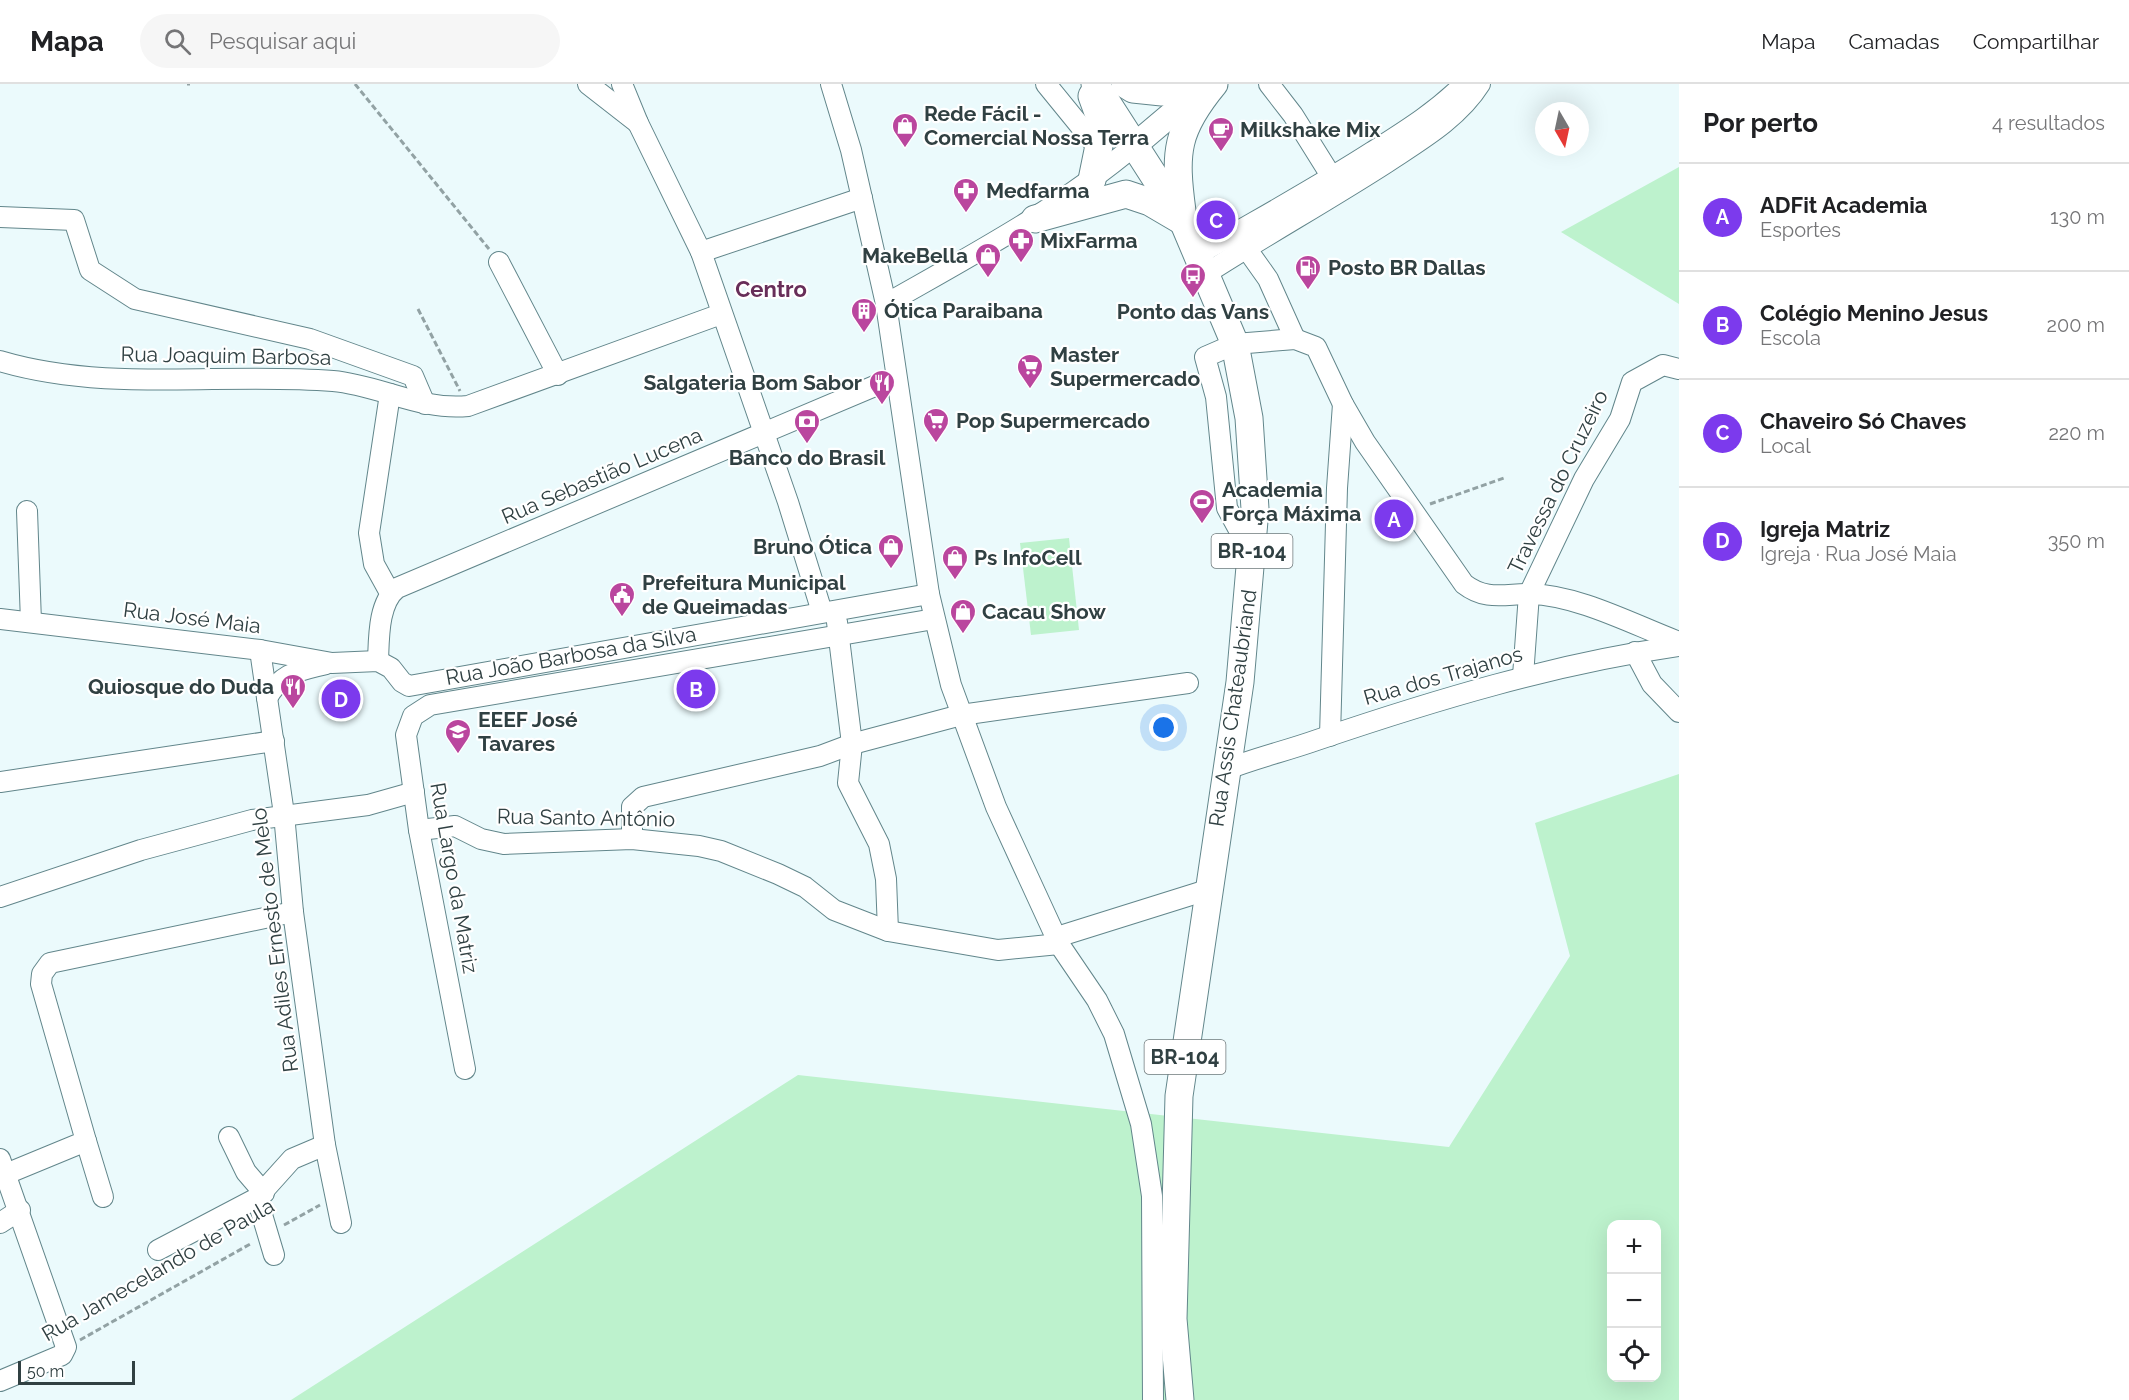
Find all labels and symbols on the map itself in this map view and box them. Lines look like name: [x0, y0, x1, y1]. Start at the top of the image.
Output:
place label: Rede Fácil - Comercial Nossa Terra: [924, 101, 1149, 150]
north arrow: [1535, 102, 1589, 156]
shop icon: Rede Fácil - Comercial Nossa Terra: [890, 111, 920, 149]
cafe icon: Milkshake Mix: [1206, 115, 1236, 153]
place label: Milkshake Mix: [1240, 117, 1381, 142]
pharmacy icon: Medfarma: [951, 176, 981, 214]
place label: Medfarma: [986, 178, 1090, 203]
pin: C: [1196, 198, 1236, 242]
pharmacy icon: MixFarma: [1006, 226, 1036, 264]
place label: MixFarma: [1040, 228, 1138, 253]
shop icon: MakeBella: [973, 241, 1003, 279]
place label: MakeBella: [862, 243, 968, 268]
fuel station icon: Posto BR Dallas: [1293, 253, 1323, 291]
place label: Posto BR Dallas: [1328, 255, 1486, 280]
bus stop icon: Ponto das Vans: [1178, 261, 1208, 299]
district label: Centro: [735, 276, 807, 302]
building icon: Ótica Paraibana: [849, 296, 879, 334]
place label: Ótica Paraibana: [884, 298, 1043, 323]
place label: Ponto das Vans: [1117, 299, 1269, 324]
street label: Rua Joaquim Barbosa: [120, 341, 332, 370]
place label: Master Supermercado: [1050, 342, 1200, 391]
supermarket icon: Master Supermercado: [1015, 352, 1045, 390]
restaurant icon: Salgateria Bom Sabor: [867, 368, 897, 406]
place label: Salgateria Bom Sabor: [643, 370, 862, 395]
street label: Travessa do Cruzeiro: [1502, 386, 1613, 578]
supermarket icon: Pop Supermercado: [921, 406, 951, 444]
bank icon: Banco do Brasil: [792, 407, 822, 445]
place label: Pop Supermercado: [956, 408, 1150, 433]
street label: Rua Sebastião Lucena: [498, 422, 706, 529]
place label: Banco do Brasil: [729, 445, 886, 470]
place label: Academia Força Máxima: [1222, 477, 1361, 526]
sports icon: Academia Força Máxima: [1187, 487, 1217, 525]
pin: A: [1374, 496, 1414, 542]
shop icon: Bruno Ótica: [876, 532, 906, 570]
place label: Bruno Ótica: [753, 534, 872, 559]
road number: BR-104: [1212, 534, 1292, 568]
shop icon: Ps InfoCell: [940, 543, 970, 581]
place label: Ps InfoCell: [974, 545, 1082, 570]
place label: Prefeitura Municipal de Queimadas: [642, 570, 846, 619]
public building icon: Prefeitura Municipal de Queimadas: [607, 580, 637, 618]
street label: Rua Assis Chateaubriand: [1203, 588, 1262, 828]
street label: Rua José Maia: [122, 597, 262, 638]
shop icon: Cacau Show: [948, 597, 978, 635]
place label: Cacau Show: [982, 599, 1106, 624]
street label: Rua João Barbosa da Silva: [443, 621, 699, 691]
street label: Rua dos Trajanos: [1361, 641, 1525, 710]
pin: B: [676, 666, 716, 712]
restaurant icon: Quiosque do Duda: [278, 672, 308, 710]
place label: Quiosque do Duda: [88, 674, 274, 699]
pin: D: [322, 676, 360, 722]
place label: EEEF José Tavares: [478, 707, 578, 756]
your location: [1149, 713, 1178, 742]
school or university icon: EEEF José Tavares: [443, 717, 473, 755]
street label: Rua Largo da Matriz: [425, 781, 484, 975]
street label: Rua Santo Antônio: [497, 803, 675, 832]
street label: Rua Adiles Ernesto de Melo: [246, 806, 303, 1074]
road number: BR-104: [1144, 1040, 1226, 1074]
street label: Rua Jamecelando de Paula: [37, 1193, 278, 1346]
scale bar: [18, 1358, 135, 1386]

